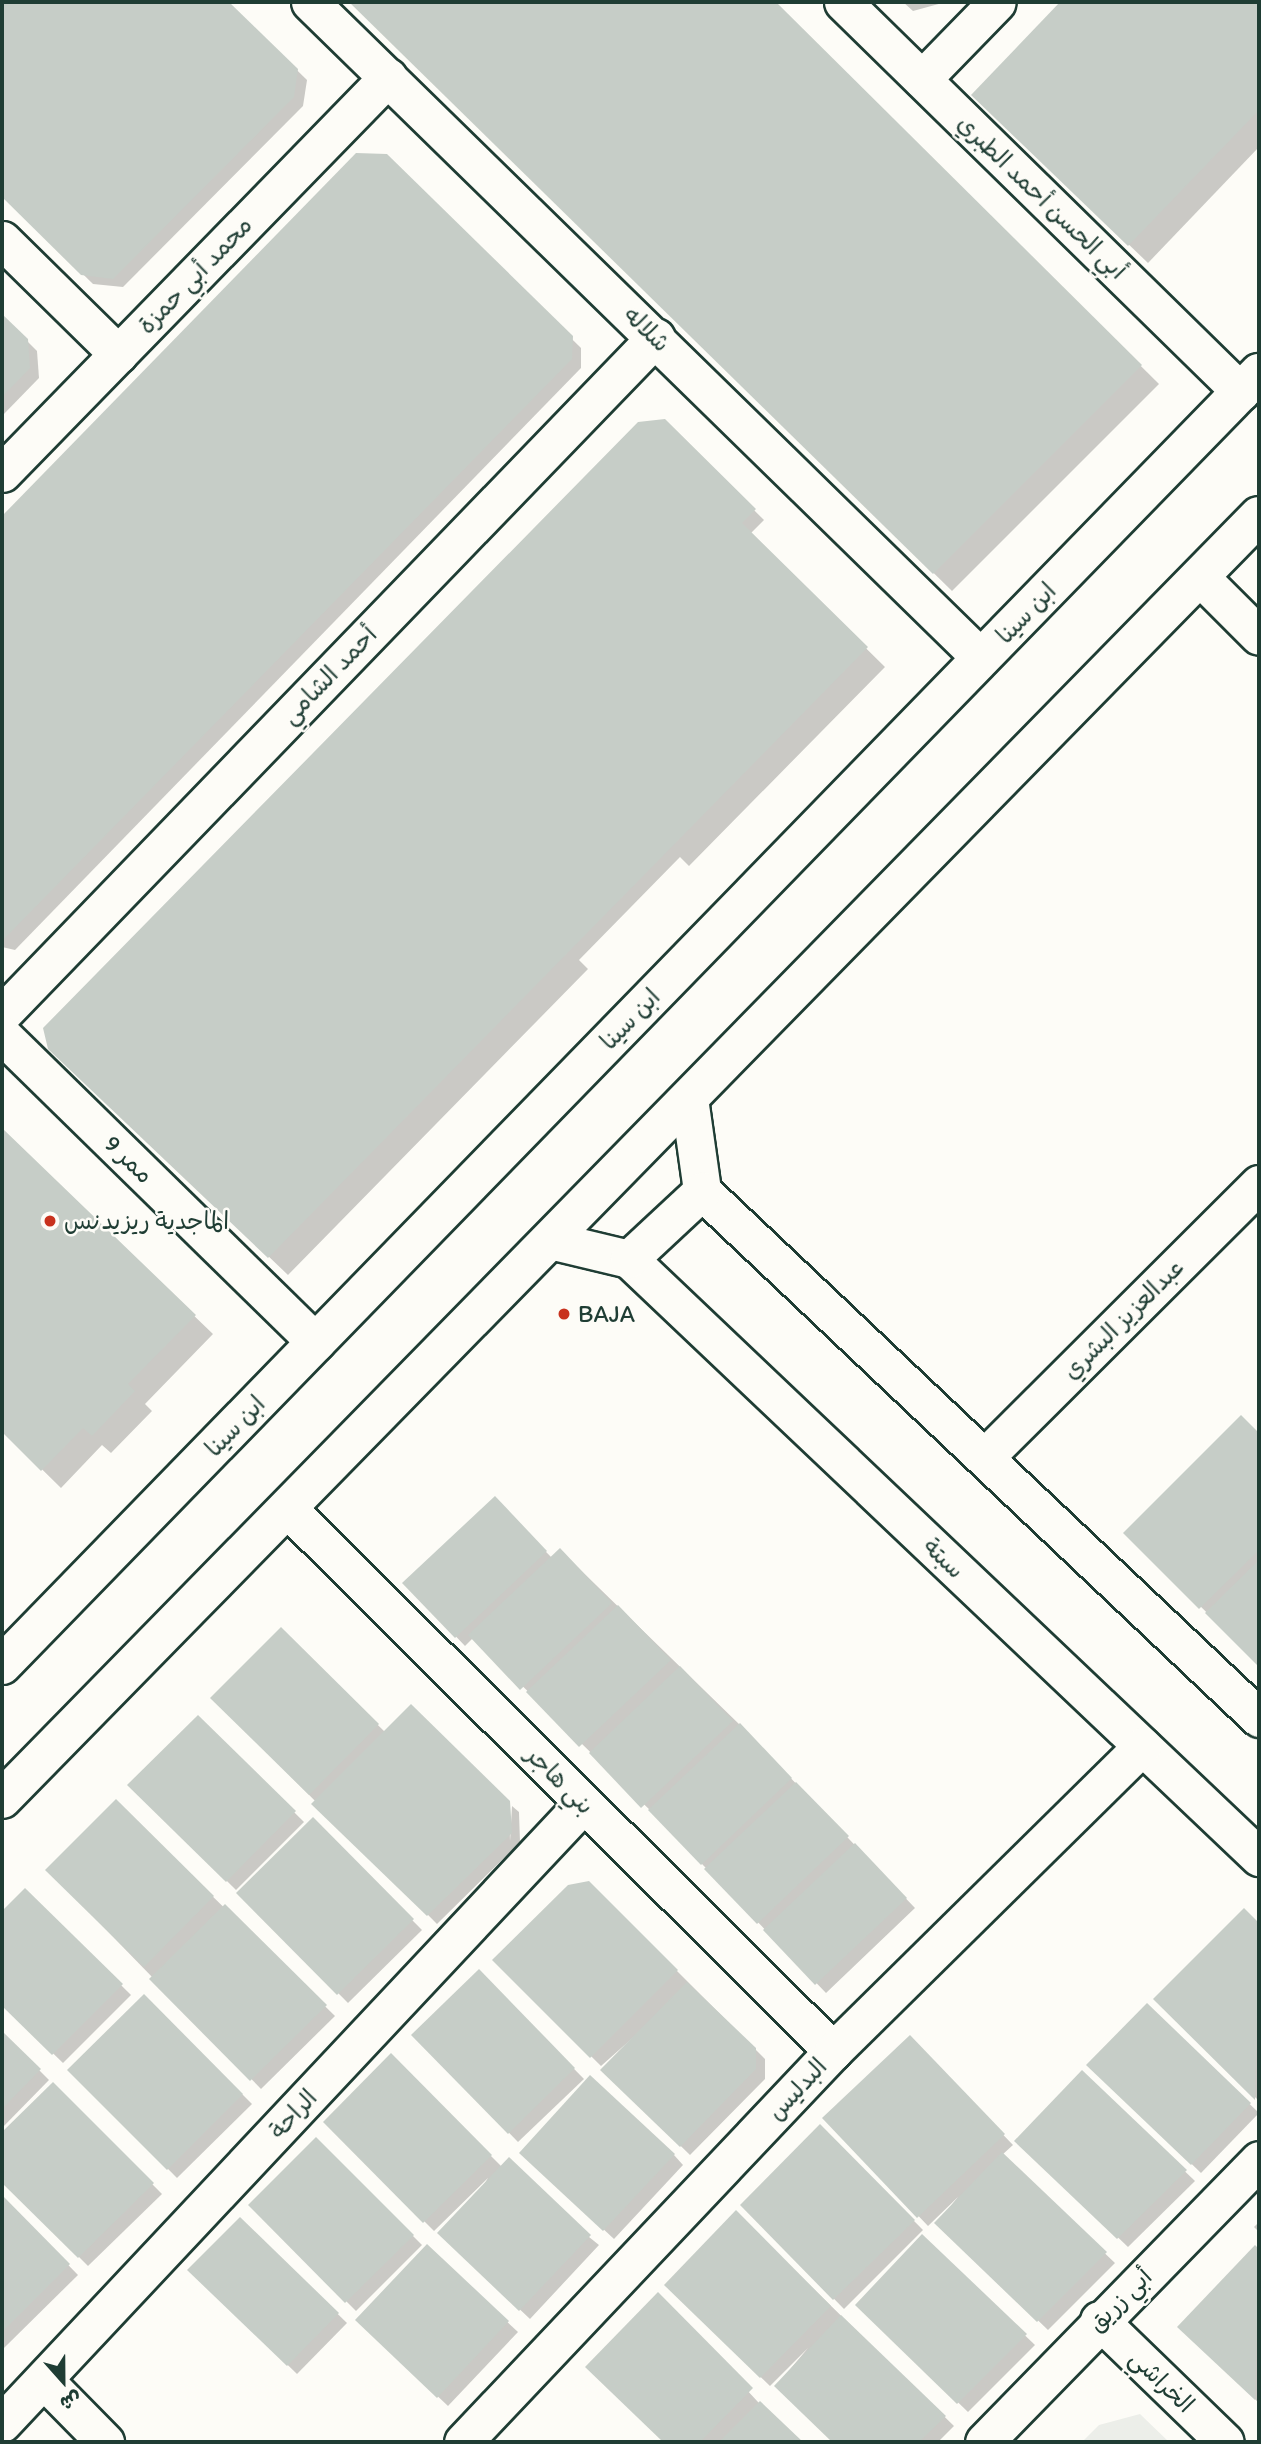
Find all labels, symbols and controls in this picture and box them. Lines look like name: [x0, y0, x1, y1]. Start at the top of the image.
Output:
street label: أبي الحسن أحمد الطبري: [951, 109, 1133, 285]
street label: محمد أبي حمزة: [132, 210, 258, 340]
street label: شلاله: [618, 300, 676, 358]
street label: ابن سينا: [990, 576, 1062, 650]
street label: أحمد الشامي: [275, 620, 383, 730]
street label: ابن سينا: [594, 982, 666, 1056]
street label: ممر 9: [99, 1129, 159, 1189]
place label: الماجدية ريزيدنس: [64, 1207, 229, 1235]
marker: الماجدية ريزيدنس: [42, 1213, 58, 1229]
street label: عبدالعزيز البشري: [1057, 1253, 1189, 1385]
place label: BAJA: [578, 1300, 635, 1328]
marker: BAJA: [556, 1306, 572, 1322]
street label: ابن سينا: [199, 1389, 271, 1463]
street label: سبتة: [918, 1532, 970, 1584]
street label: بني هاجر: [520, 1740, 600, 1820]
street label: البدليس: [761, 2052, 833, 2126]
street label: الراحة: [263, 2083, 323, 2145]
street label: أبي زريق: [1082, 2262, 1158, 2338]
street label: الخراشي: [1124, 2343, 1200, 2419]
north arrow: [28, 2346, 98, 2416]
text: ش: [57, 2387, 85, 2416]

